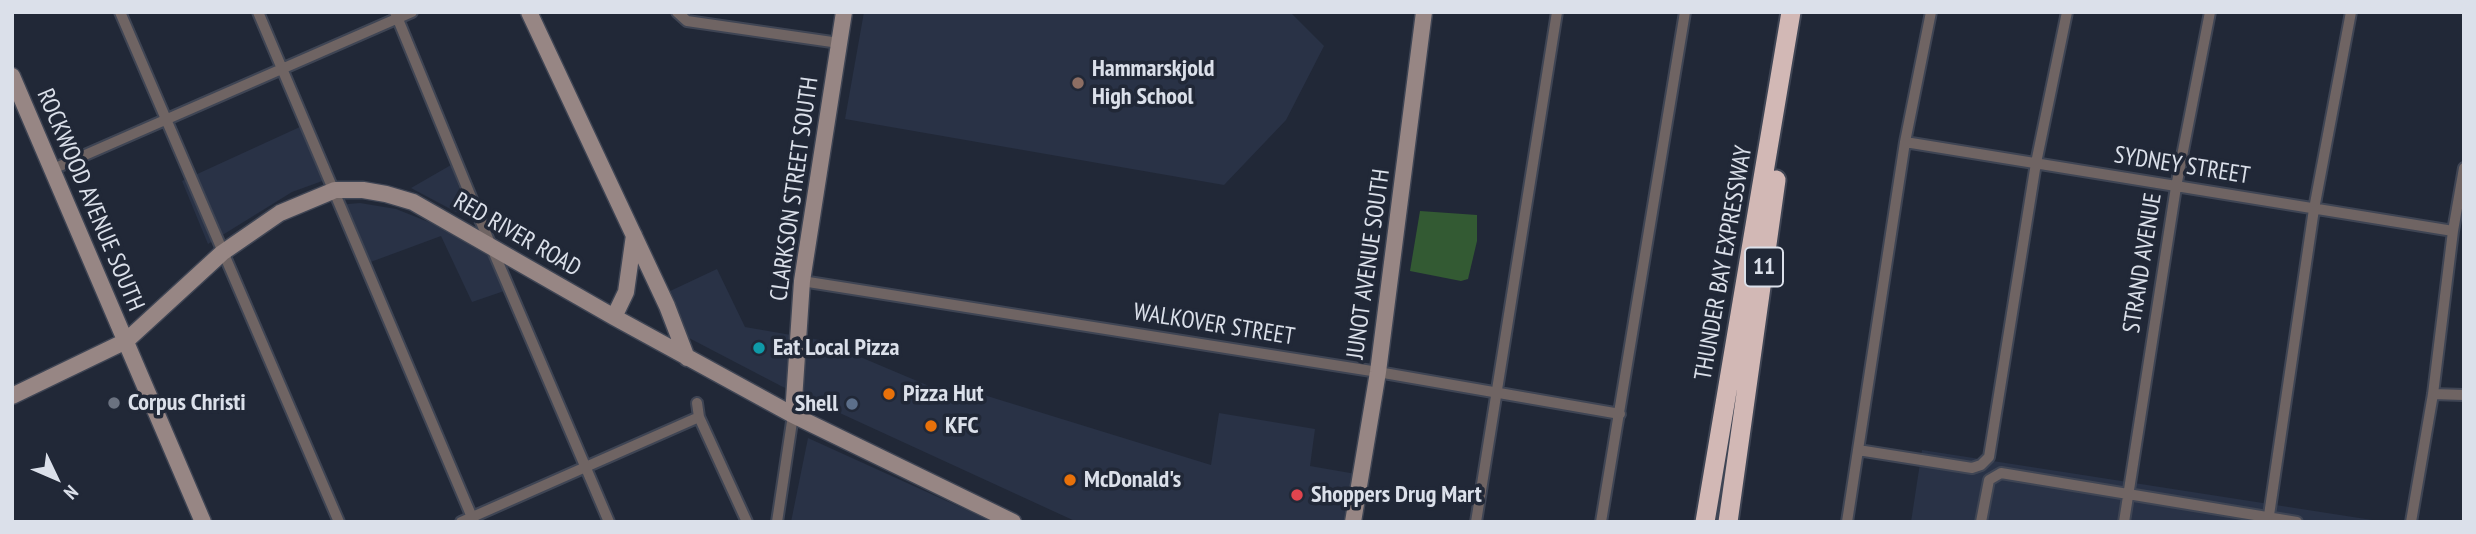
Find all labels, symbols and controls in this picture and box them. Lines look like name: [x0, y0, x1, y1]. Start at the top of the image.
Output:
place label: Hammarskjold High School: [1092, 55, 1214, 111]
street label: CLARKSON STREET SOUTH: [765, 75, 825, 303]
marker: Hammarskjold High School: [1070, 75, 1086, 91]
street label: ROCKWOOD AVENUE SOUTH: [30, 85, 150, 315]
street label: SYDNEY STREET: [2112, 141, 2252, 191]
street label: THUNDER BAY EXPRESSWAY: [1689, 143, 1759, 383]
street label: JUNOT AVENUE SOUTH: [1341, 167, 1397, 361]
street label: RED RIVER ROAD: [448, 187, 586, 283]
street label: STRAND AVENUE: [2118, 191, 2168, 335]
road number: 11: [1745, 248, 1783, 286]
street label: WALKOVER STREET: [1131, 298, 1297, 352]
place label: Eat Local Pizza: [773, 334, 899, 362]
marker: Eat Local Pizza: [751, 340, 767, 356]
place label: Pizza Hut: [903, 380, 983, 408]
marker: Pizza Hut: [881, 386, 897, 402]
place label: Corpus Christi: [128, 389, 246, 417]
place label: Shell: [795, 390, 838, 418]
marker: Corpus Christi: [106, 395, 122, 411]
marker: Shell: [844, 396, 860, 412]
place label: KFC: [945, 412, 978, 440]
marker: KFC: [923, 418, 939, 434]
north arrow: [21, 443, 91, 513]
place label: McDonald's: [1084, 466, 1181, 494]
marker: McDonald's: [1062, 472, 1078, 488]
text: N: [59, 481, 83, 505]
place label: Shoppers Drug Mart: [1311, 481, 1482, 509]
marker: Shoppers Drug Mart: [1289, 487, 1305, 503]

